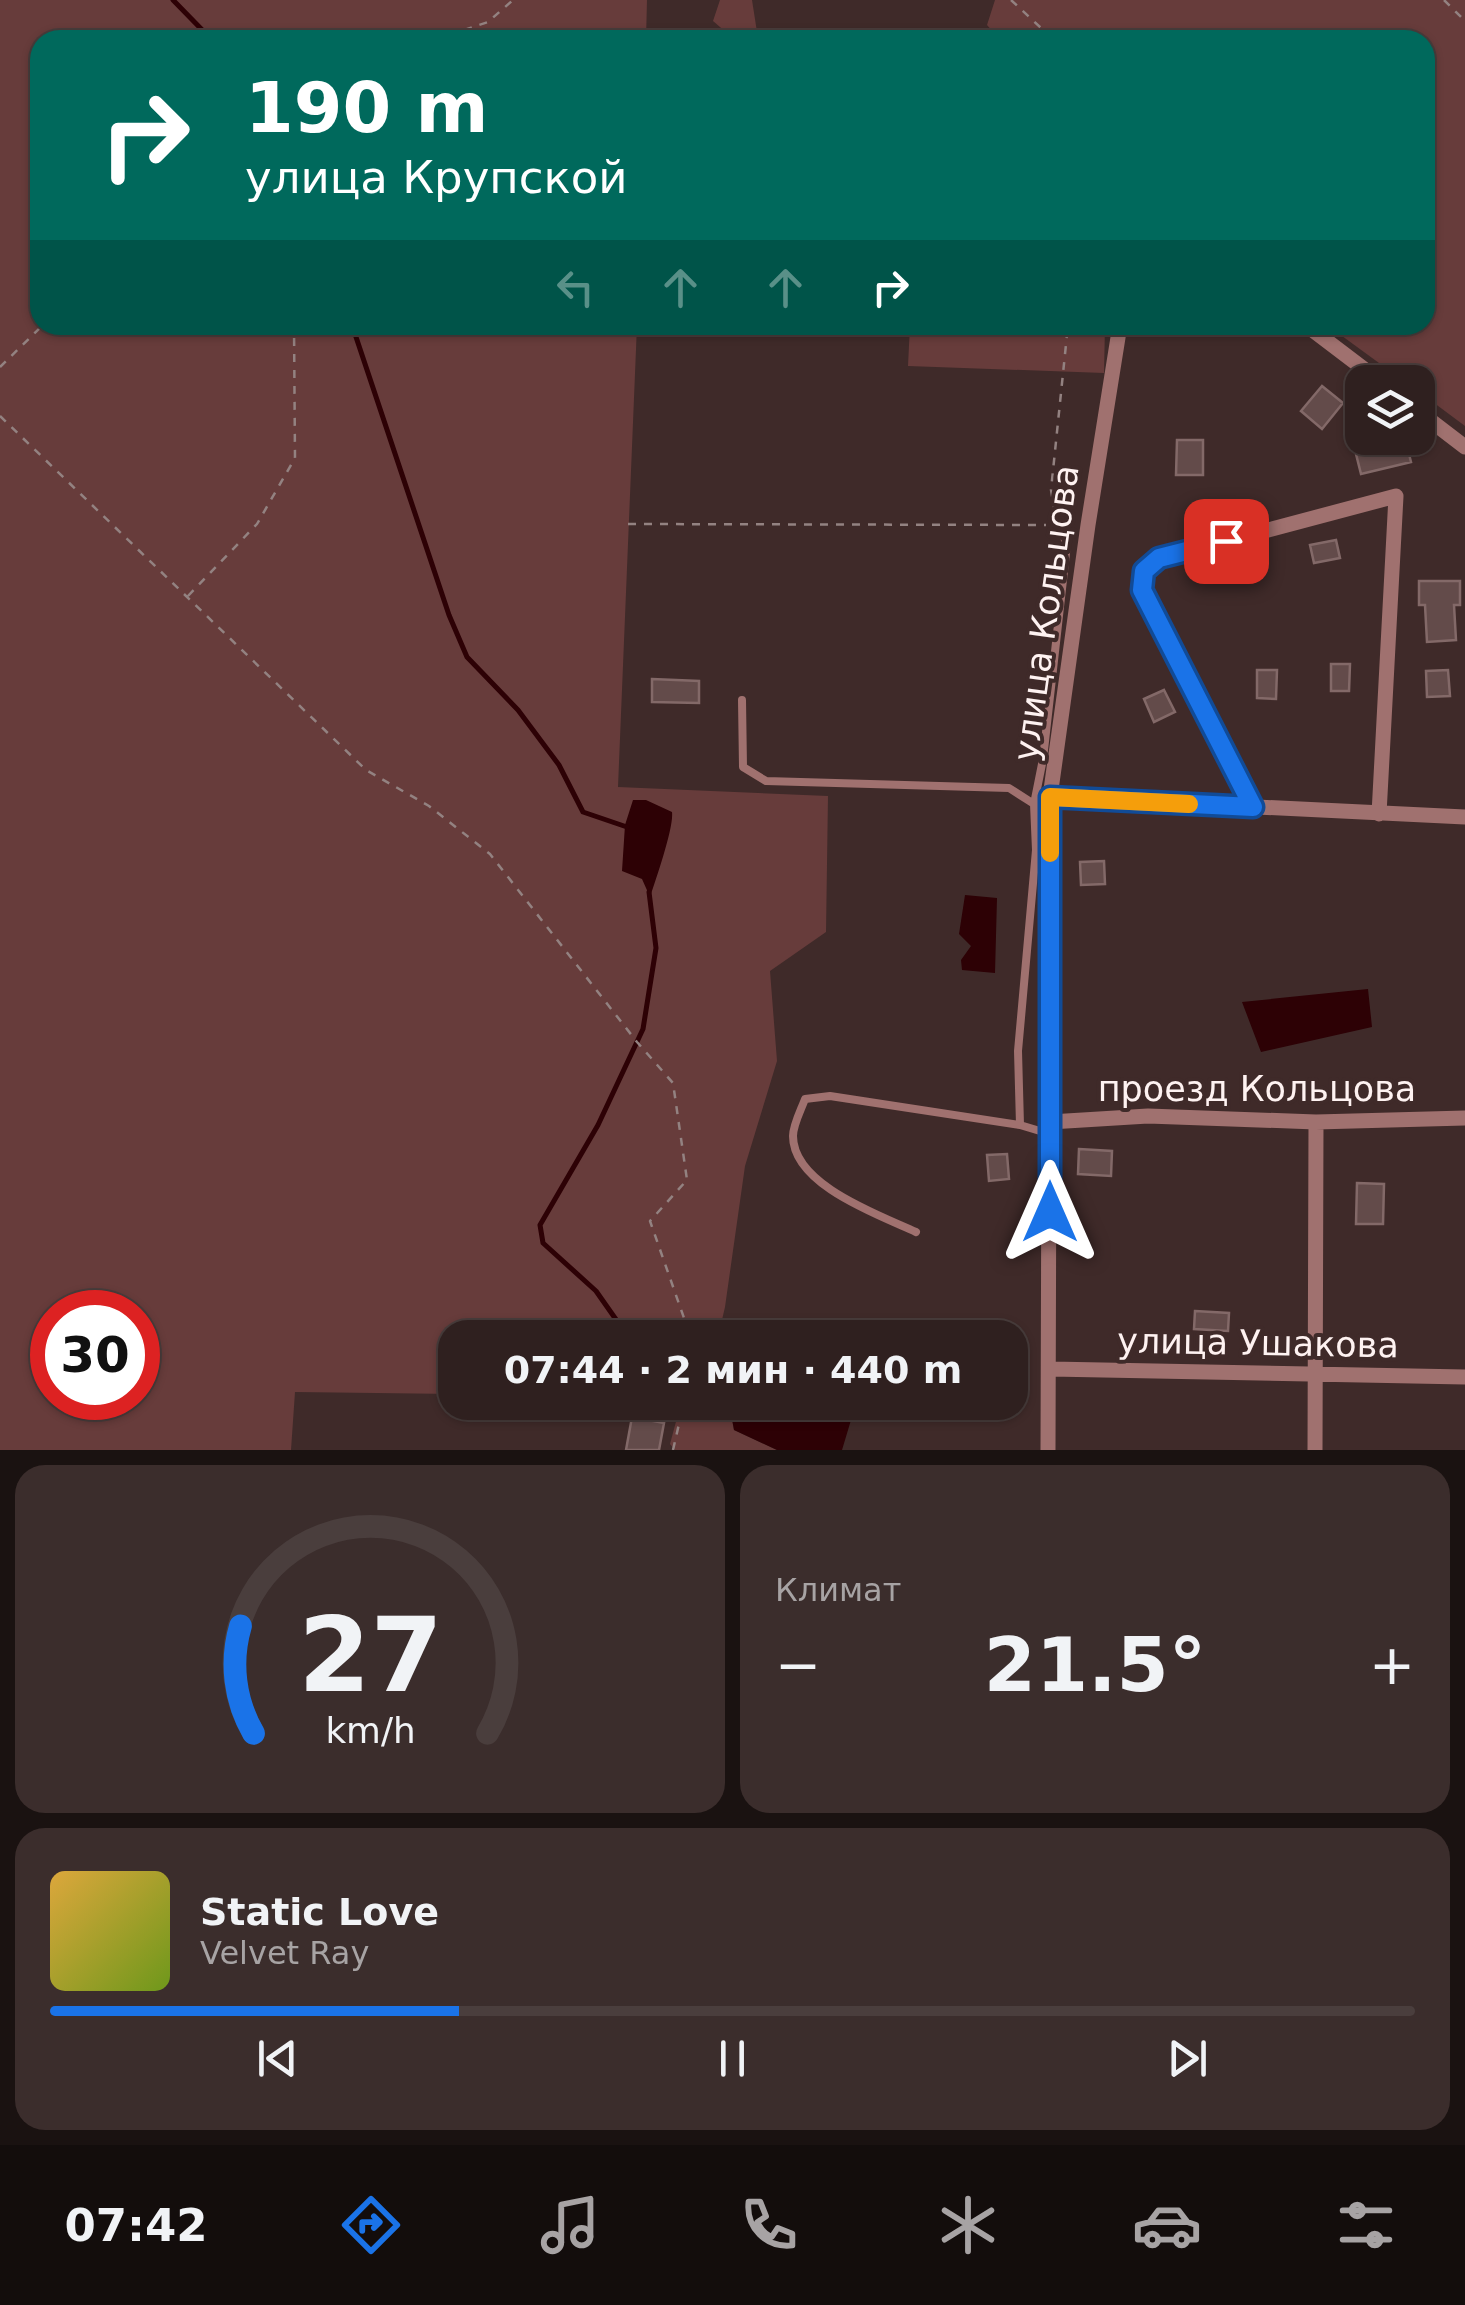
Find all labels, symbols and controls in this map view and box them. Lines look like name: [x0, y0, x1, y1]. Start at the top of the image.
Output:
text: 190 m: [245, 67, 488, 149]
icon: right: [80, 70, 210, 200]
text: улица Крупской: [245, 151, 627, 204]
icon: left: [548, 260, 603, 315]
icon: ahead: [653, 260, 708, 315]
icon: ahead: [758, 260, 813, 315]
icon: right: [863, 260, 918, 315]
map controls: [1345, 365, 1435, 455]
button: layers: [1345, 365, 1435, 455]
street label: улица Кольцова: [1005, 462, 1087, 764]
pin: [1184, 499, 1269, 584]
icon: arrive: [1199, 514, 1254, 569]
street label: проезд Кольцова: [1098, 1069, 1416, 1109]
position arrow: [998, 1160, 1102, 1264]
speed limit sign: 30: [30, 1290, 160, 1420]
street label: улица Ушакова: [1117, 1321, 1399, 1365]
text: 07:44 · 2 мин · 440 m: [504, 1348, 962, 1392]
text: Климат: [775, 1571, 901, 1609]
text: 27: [298, 1594, 442, 1716]
text: 21.5°: [984, 1621, 1206, 1709]
text: −: [775, 1633, 821, 1697]
text: +: [1369, 1633, 1415, 1697]
text: km/h: [325, 1710, 415, 1751]
text: Static Love: [200, 1890, 439, 1934]
text: Velvet Ray: [200, 1934, 369, 1972]
icon: previous: [250, 2031, 305, 2086]
icon: pause: [705, 2031, 760, 2086]
icon: next: [1160, 2031, 1215, 2086]
icon: directions: [336, 2190, 406, 2260]
icon: music: [535, 2190, 605, 2260]
icon: phone: [734, 2190, 804, 2260]
icon: climate: [933, 2190, 1003, 2260]
icon: car: [1132, 2190, 1202, 2260]
icon: filters: [1331, 2190, 1401, 2260]
text: 07:42: [64, 2199, 208, 2252]

